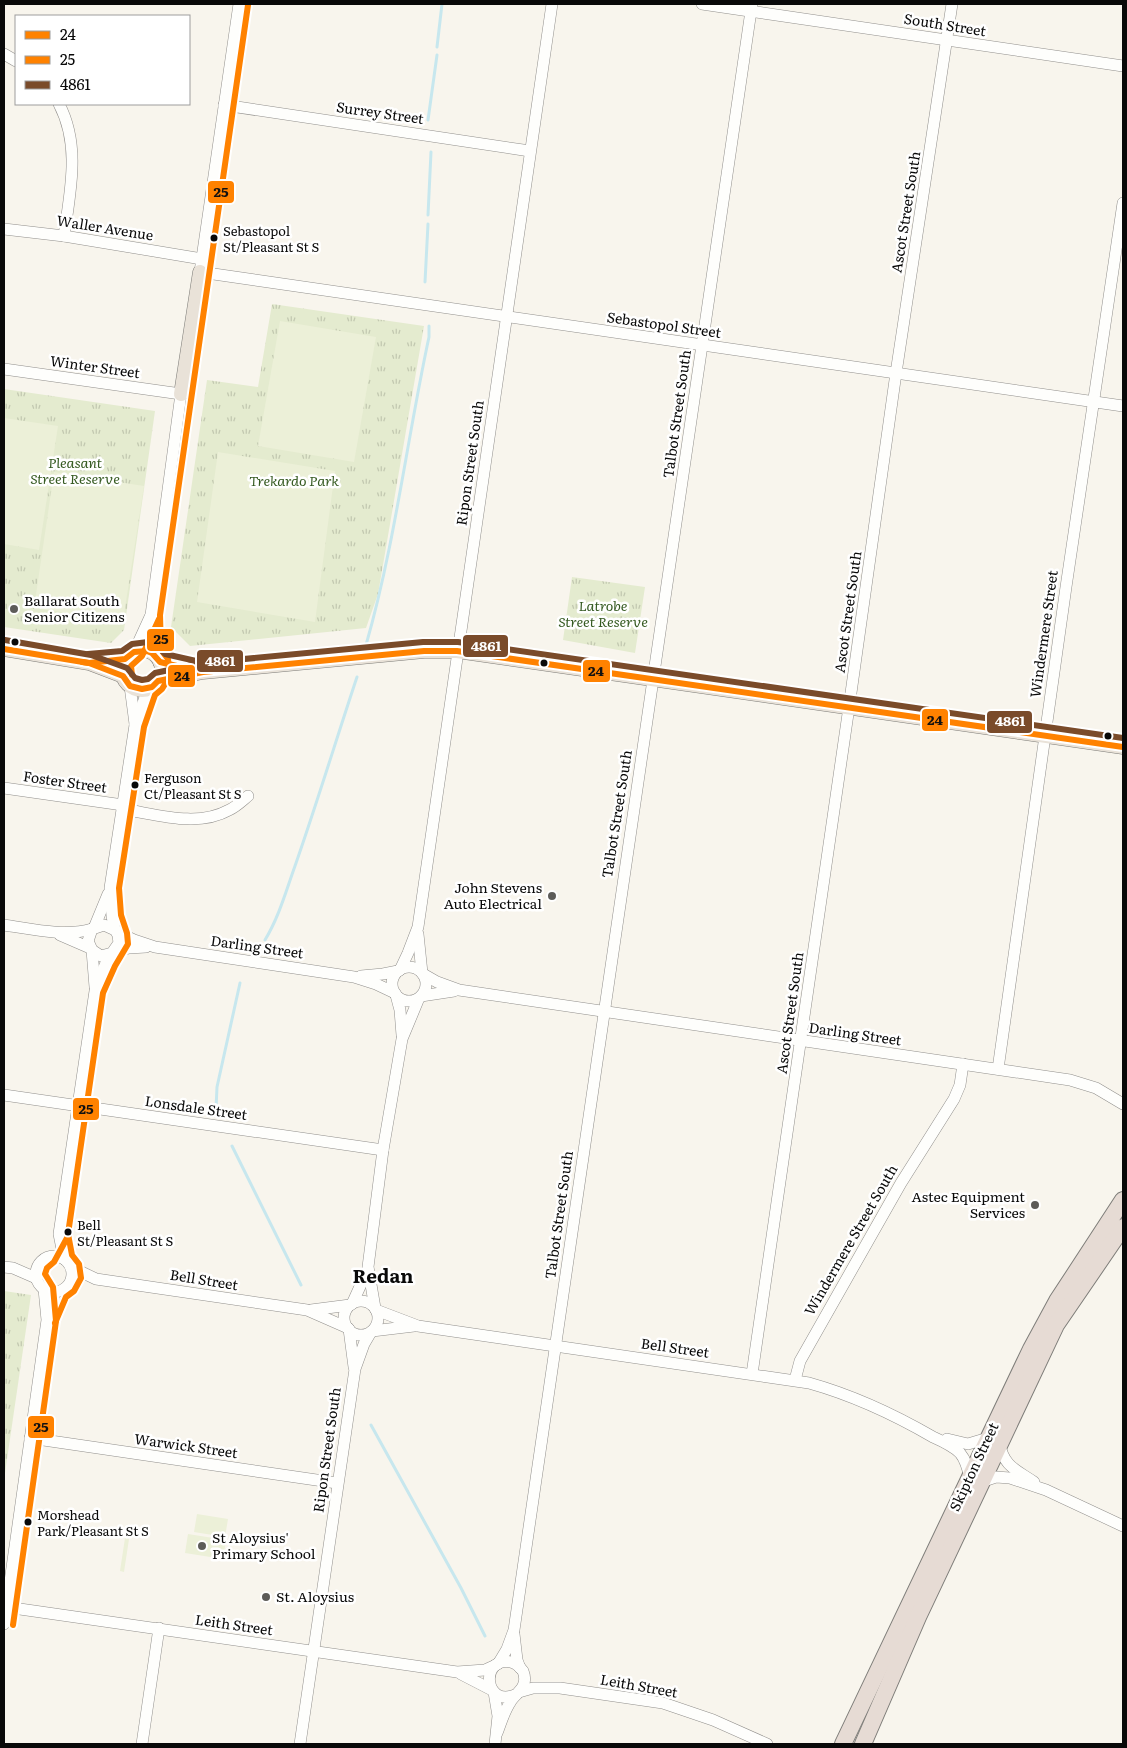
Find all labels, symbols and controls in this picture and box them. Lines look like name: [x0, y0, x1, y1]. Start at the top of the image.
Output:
street label: South Street: [903, 8, 988, 40]
legend: [15, 15, 190, 105]
text: 24: [60, 22, 76, 45]
text: 25: [60, 47, 76, 70]
text: 4861: [60, 72, 91, 95]
street label: Surrey Street: [335, 96, 426, 128]
street label: Ascot Street South: [886, 150, 924, 274]
line badge: 25: [207, 180, 235, 204]
text: 25: [213, 181, 229, 201]
street label: Waller Avenue: [55, 210, 155, 245]
place label: Sebastopol St/Pleasant St S: [223, 221, 319, 256]
marker: Sebastopol St/Pleasant St S: [209, 233, 219, 243]
street label: Sebastopol Street: [606, 306, 723, 342]
street label: Talbot Street South: [657, 348, 695, 479]
street label: Winter Street: [49, 350, 142, 382]
street label: Ripon Street South: [450, 399, 488, 527]
park label: Pleasant Street Reserve: [30, 452, 120, 488]
park label: Trekardo Park: [249, 470, 339, 490]
street label: Ascot Street South: [829, 550, 865, 674]
street label: Windermere Street: [1024, 569, 1062, 699]
place label: Ballarat South Senior Citizens: [24, 590, 125, 626]
park label: Latrobe Street Reserve: [558, 595, 648, 631]
marker: Ballarat South Senior Citizens: [8, 603, 20, 615]
line badge: 25: [146, 628, 175, 652]
text: 25: [153, 628, 169, 648]
line badge: 4861: [462, 634, 509, 658]
text: 4861: [471, 635, 502, 655]
unlabelled marker: [10, 637, 20, 647]
line badge: 4861: [196, 649, 244, 673]
text: 4861: [205, 650, 236, 670]
unlabelled marker: [539, 658, 549, 668]
line badge: 24: [582, 659, 611, 683]
text: 24: [588, 660, 605, 680]
line badge: 24: [167, 664, 196, 688]
text: 24: [174, 665, 191, 685]
line badge: 24: [921, 708, 949, 732]
text: 24: [927, 709, 944, 729]
line badge: 4861: [986, 710, 1033, 734]
text: 4861: [995, 710, 1026, 730]
unlabelled marker: [1103, 731, 1113, 741]
street label: Talbot Street South: [596, 748, 636, 879]
street label: Foster Street: [22, 765, 109, 797]
place label: Ferguson Ct/Pleasant St S: [144, 768, 242, 803]
marker: Ferguson Ct/Pleasant St S: [130, 780, 140, 790]
place label: John Stevens Auto Electrical: [444, 877, 542, 913]
marker: John Stevens Auto Electrical: [546, 890, 558, 902]
street label: Darling Street: [209, 930, 305, 962]
street label: Ascot Street South: [771, 951, 807, 1075]
street label: Darling Street: [807, 1017, 903, 1049]
street label: Lonsdale Street: [144, 1090, 249, 1124]
line badge: 25: [72, 1097, 100, 1121]
text: 25: [78, 1098, 94, 1118]
street label: Talbot Street South: [539, 1149, 577, 1280]
street label: Windermere Street South: [799, 1160, 902, 1319]
place label: Astec Equipment Services: [912, 1186, 1025, 1222]
marker: Astec Equipment Services: [1029, 1199, 1041, 1211]
place label: Bell St/Pleasant St S: [77, 1215, 173, 1250]
marker: Bell St/Pleasant St S: [63, 1227, 73, 1237]
district label: Redan: [353, 1261, 413, 1289]
street label: Bell Street: [169, 1264, 240, 1294]
street label: Bell Street: [640, 1332, 711, 1362]
street label: Ripon Street South: [307, 1386, 345, 1514]
line badge: 25: [27, 1415, 55, 1439]
text: 25: [33, 1416, 49, 1436]
street label: Skipton Street: [944, 1419, 1003, 1514]
street label: Warwick Street: [133, 1428, 239, 1462]
place label: Morshead Park/Pleasant St S: [37, 1505, 149, 1540]
marker: Morshead Park/Pleasant St S: [23, 1517, 33, 1527]
place label: St Aloysius' Primary School: [212, 1527, 316, 1563]
marker: St Aloysius' Primary School: [196, 1540, 208, 1552]
place label: St. Aloysius: [276, 1586, 354, 1606]
marker: St. Aloysius: [260, 1591, 272, 1603]
street label: Leith Street: [194, 1609, 275, 1639]
street label: Leith Street: [599, 1668, 680, 1702]

